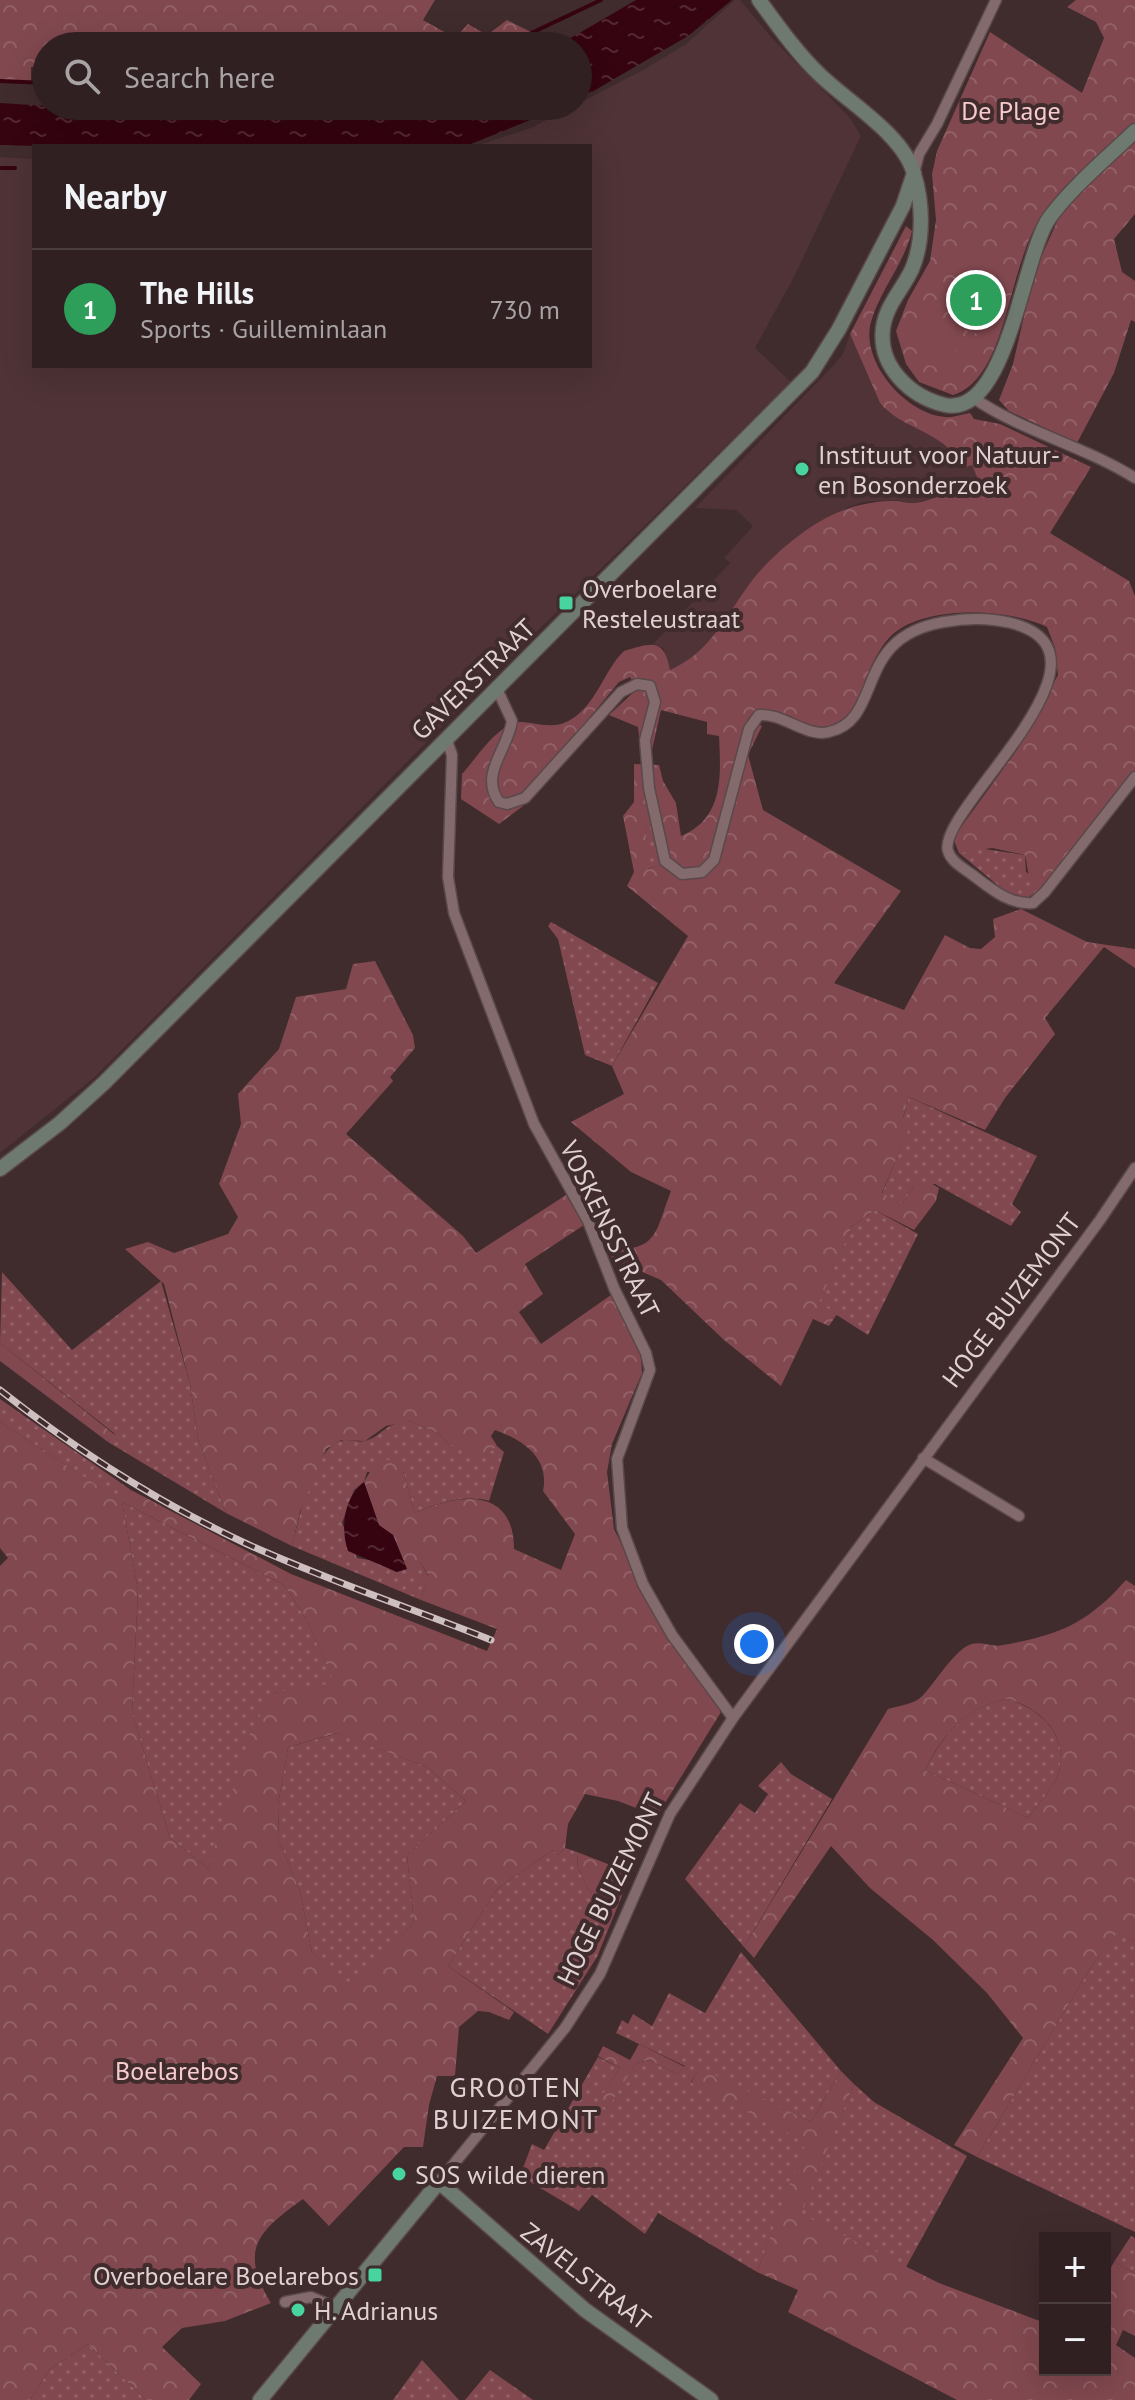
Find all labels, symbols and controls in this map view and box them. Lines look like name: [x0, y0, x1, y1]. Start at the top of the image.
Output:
search box: [32, 32, 592, 120]
icon: search: [60, 54, 104, 98]
text: Search here: [124, 57, 275, 96]
park label: De Plage: [961, 94, 1061, 127]
text: Nearby: [64, 174, 166, 218]
pin: 1: [950, 270, 1002, 330]
text: The Hills: [140, 273, 254, 312]
text: 1: [83, 293, 97, 326]
text: 730 m: [489, 293, 560, 326]
text: Sports · Guilleminlaan: [140, 312, 387, 345]
place label: Instituut voor Natuur- en Bosonderzoek: [818, 438, 1060, 501]
marker: Instituut voor Natuur- en Bosonderzoek: [793, 460, 811, 478]
place label: Overboelare Resteleustraat: [582, 572, 740, 635]
marker: Overboelare Resteleustraat: [557, 594, 575, 612]
street label: GAVERSTRAAT: [404, 611, 542, 747]
street label: VOSKENSSTRAAT: [552, 1134, 667, 1323]
street label: HOGE BUIZEMONT: [935, 1206, 1087, 1394]
your location: [734, 1624, 774, 1664]
street label: HOGE BUIZEMONT: [549, 1787, 671, 1991]
park label: Boelarebos: [115, 2054, 239, 2087]
district label: GROOTEN BUIZEMONT: [433, 2068, 599, 2137]
place label: SOS wilde dieren: [415, 2158, 606, 2191]
marker: SOS wilde dieren: [390, 2165, 408, 2183]
street label: ZAVELSTRAAT: [514, 2215, 658, 2337]
map controls: [1039, 2232, 1111, 2376]
button: +: [1039, 2232, 1111, 2304]
place label: Overboelare Boelarebos: [93, 2259, 359, 2292]
marker: Overboelare Boelarebos: [366, 2266, 384, 2284]
place label: H. Adrianus: [314, 2294, 438, 2327]
marker: H. Adrianus: [289, 2301, 307, 2319]
button: −: [1039, 2304, 1111, 2376]

